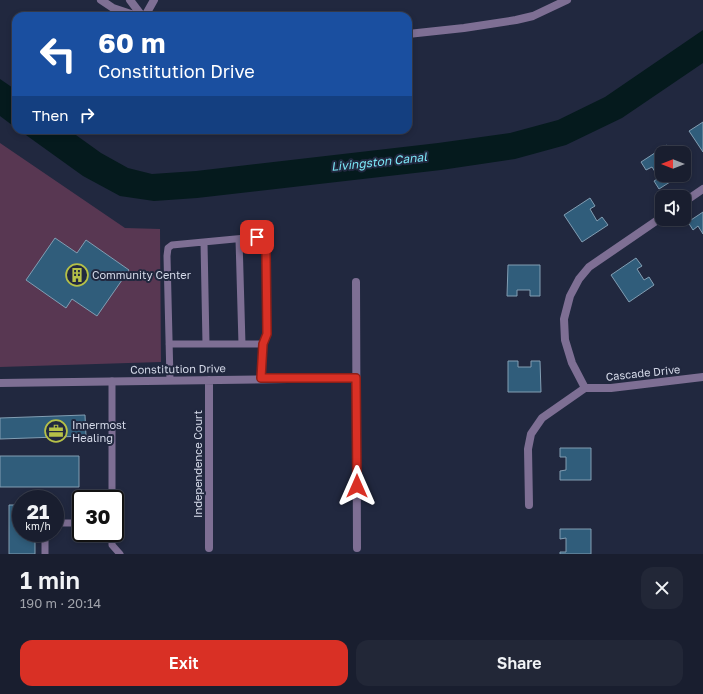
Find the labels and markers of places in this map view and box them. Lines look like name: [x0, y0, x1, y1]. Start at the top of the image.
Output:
pin: [240, 220, 274, 254]
building icon: Community Center: [64, 262, 90, 288]
place label: Community Center: [92, 268, 192, 281]
office icon: Innermost Healing: [43, 418, 69, 444]
place label: Innermost Healing: [72, 418, 126, 444]

